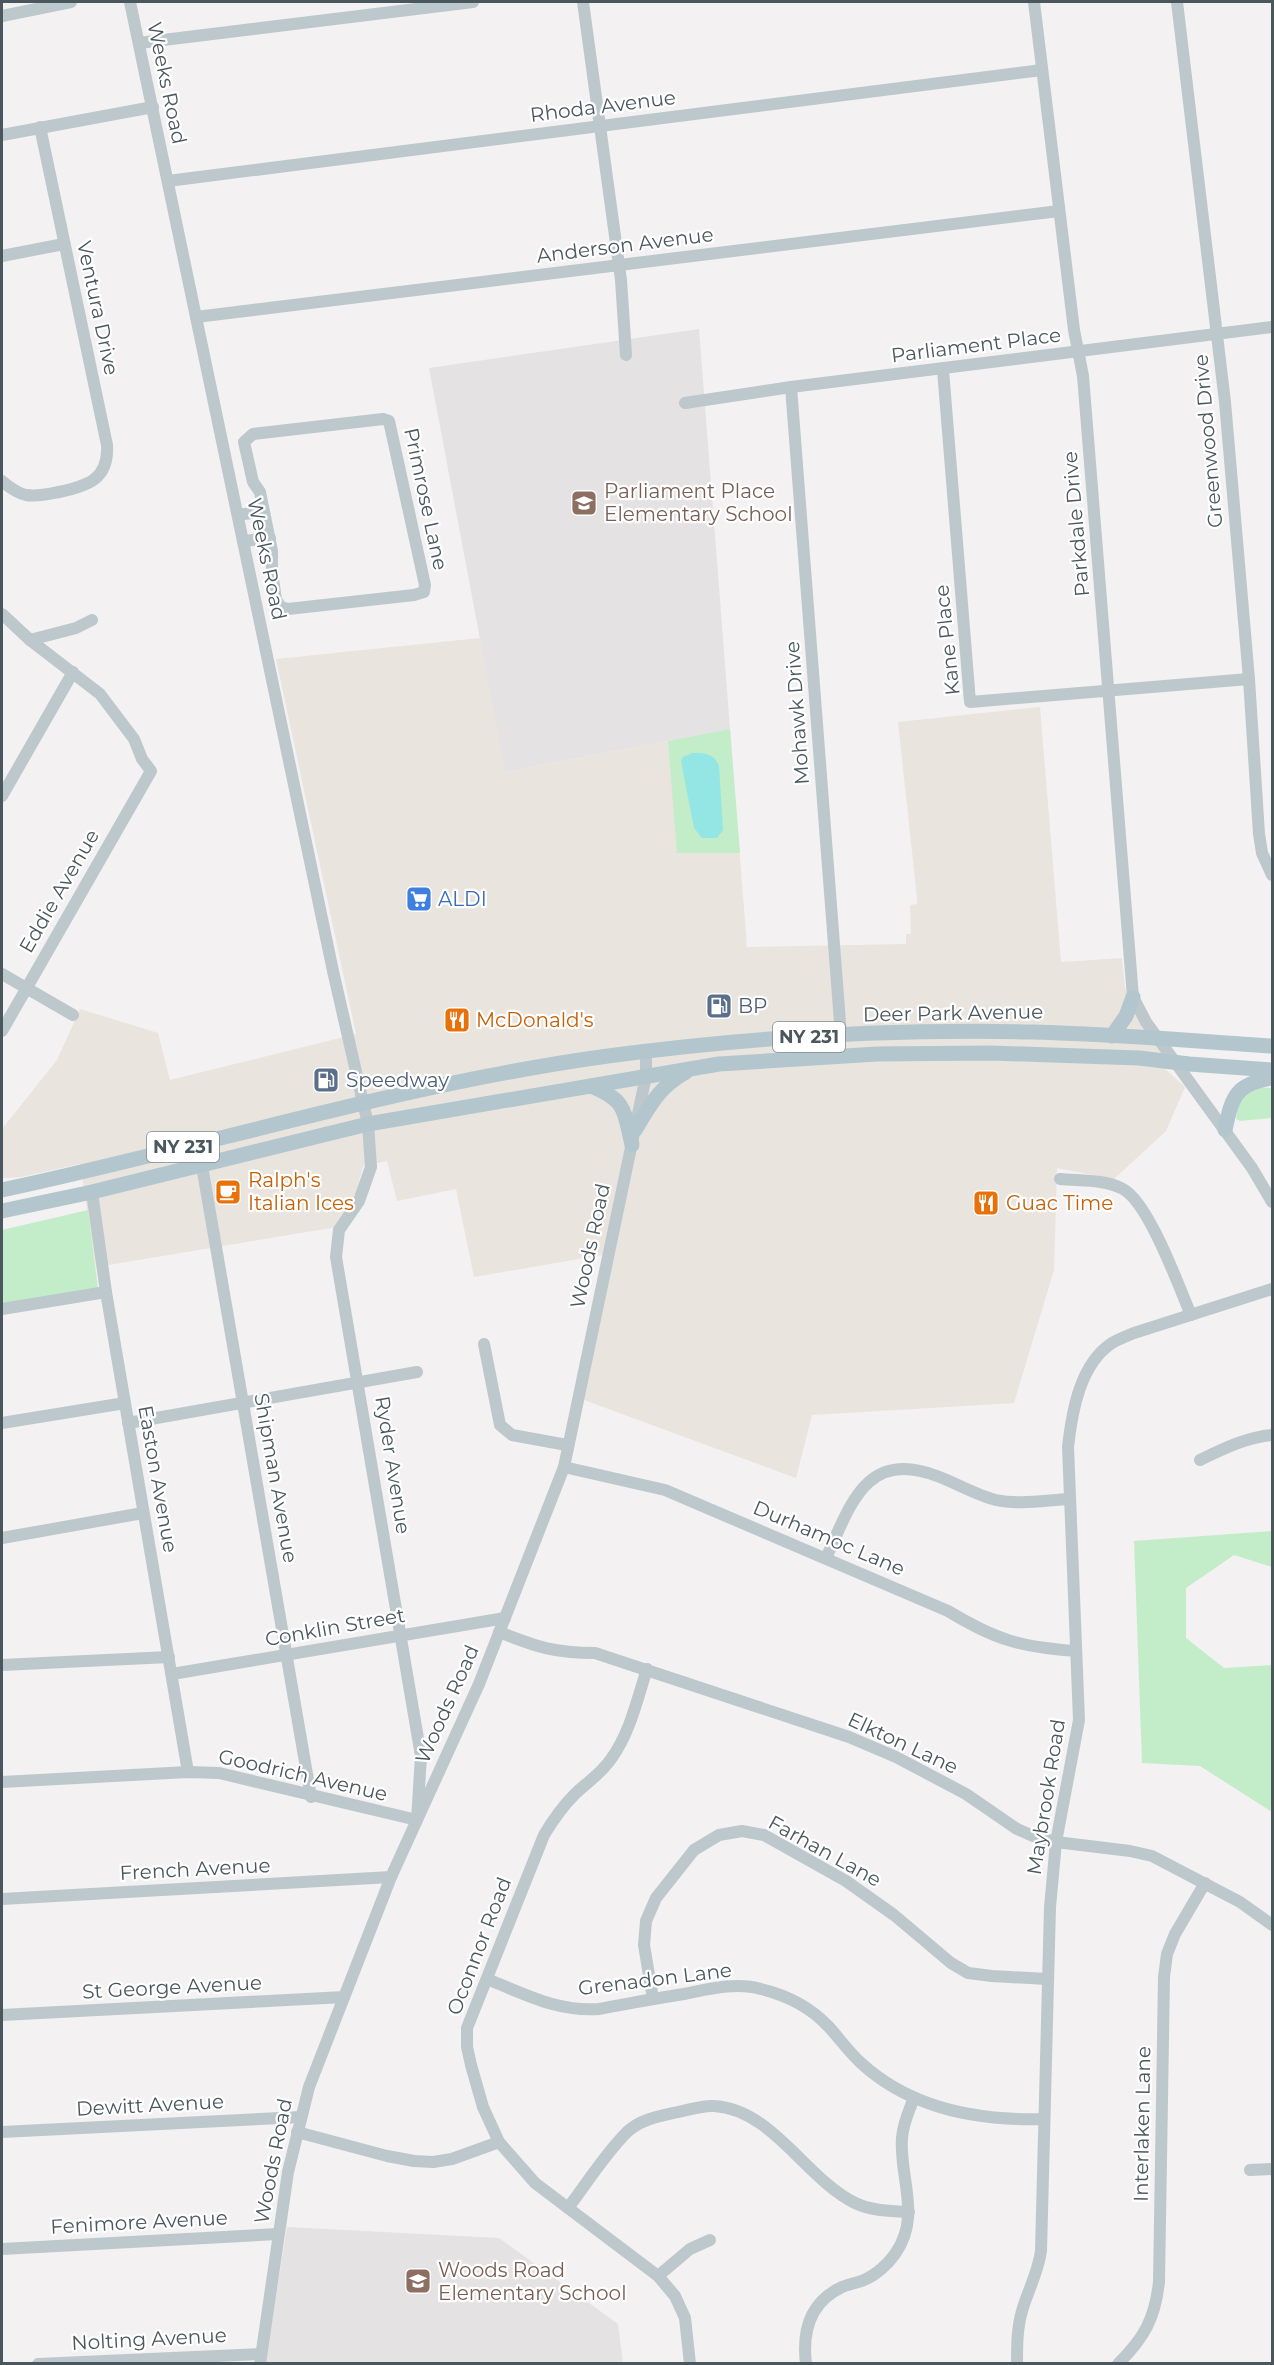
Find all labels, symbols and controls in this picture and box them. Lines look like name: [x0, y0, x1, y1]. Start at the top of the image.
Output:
street label: Weeks Road: [142, 20, 192, 146]
street label: Rhoda Avenue: [529, 85, 677, 127]
street label: Anderson Avenue: [535, 222, 715, 268]
street label: Ventura Drive: [72, 239, 124, 377]
street label: Parliament Place: [890, 323, 1062, 367]
street label: Greenwood Drive: [1188, 353, 1228, 529]
street label: Primrose Lane: [399, 426, 453, 572]
street label: Parkdale Drive: [1058, 450, 1094, 598]
place label: Parliament Place Elementary School: [604, 479, 793, 526]
school or university icon: Parliament Place Elementary School: [569, 488, 599, 518]
street label: Weeks Road: [242, 496, 292, 622]
street label: Kane Place: [929, 583, 965, 697]
street label: Mohawk Drive: [780, 640, 814, 786]
street label: Eddie Avenue: [14, 825, 104, 957]
supermarket icon: ALDI: [404, 884, 434, 914]
place label: ALDI: [438, 887, 487, 911]
fuel station icon: BP: [704, 991, 734, 1021]
place label: BP: [738, 994, 767, 1018]
street label: Deer Park Avenue: [863, 999, 1043, 1027]
restaurant icon: McDonald's: [442, 1005, 472, 1035]
place label: McDonald's: [476, 1008, 594, 1032]
road number: NY 231: [773, 1022, 845, 1052]
fuel station icon: Speedway: [311, 1065, 341, 1095]
place label: Speedway: [346, 1068, 449, 1092]
road number: NY 231: [147, 1132, 219, 1162]
place label: Ralph's Italian Ices: [248, 1168, 354, 1215]
cafe icon: Ralph's Italian Ices: [213, 1177, 243, 1207]
street label: Woods Road: [565, 1181, 615, 1311]
restaurant icon: Guac Time: [971, 1188, 1001, 1218]
place label: Guac Time: [1006, 1191, 1113, 1215]
street label: Shipman Avenue: [249, 1391, 303, 1565]
street label: Ryder Avenue: [370, 1394, 416, 1536]
street label: Easton Avenue: [133, 1403, 183, 1555]
street label: Durhamoc Lane: [749, 1495, 909, 1581]
street label: Conklin Street: [263, 1603, 407, 1651]
street label: Woods Road: [410, 1641, 484, 1767]
street label: Elkton Lane: [844, 1707, 962, 1779]
street label: Maybrook Road: [1022, 1717, 1070, 1877]
street label: Goodrich Avenue: [216, 1744, 390, 1806]
street label: Farhan Lane: [764, 1810, 886, 1892]
street label: French Avenue: [119, 1853, 271, 1885]
street label: Oconnor Road: [442, 1874, 516, 2018]
street label: Grenadon Lane: [577, 1958, 733, 2000]
street label: St George Avenue: [81, 1970, 263, 2004]
street label: Interlaken Lane: [1129, 2046, 1155, 2202]
street label: Dewitt Avenue: [76, 2089, 224, 2121]
street label: Woods Road: [249, 2096, 297, 2226]
street label: Fenimore Avenue: [50, 2205, 228, 2239]
place label: Woods Road Elementary School: [438, 2258, 627, 2305]
school or university icon: Woods Road Elementary School: [403, 2266, 433, 2296]
street label: Nolting Avenue: [71, 2323, 227, 2355]

